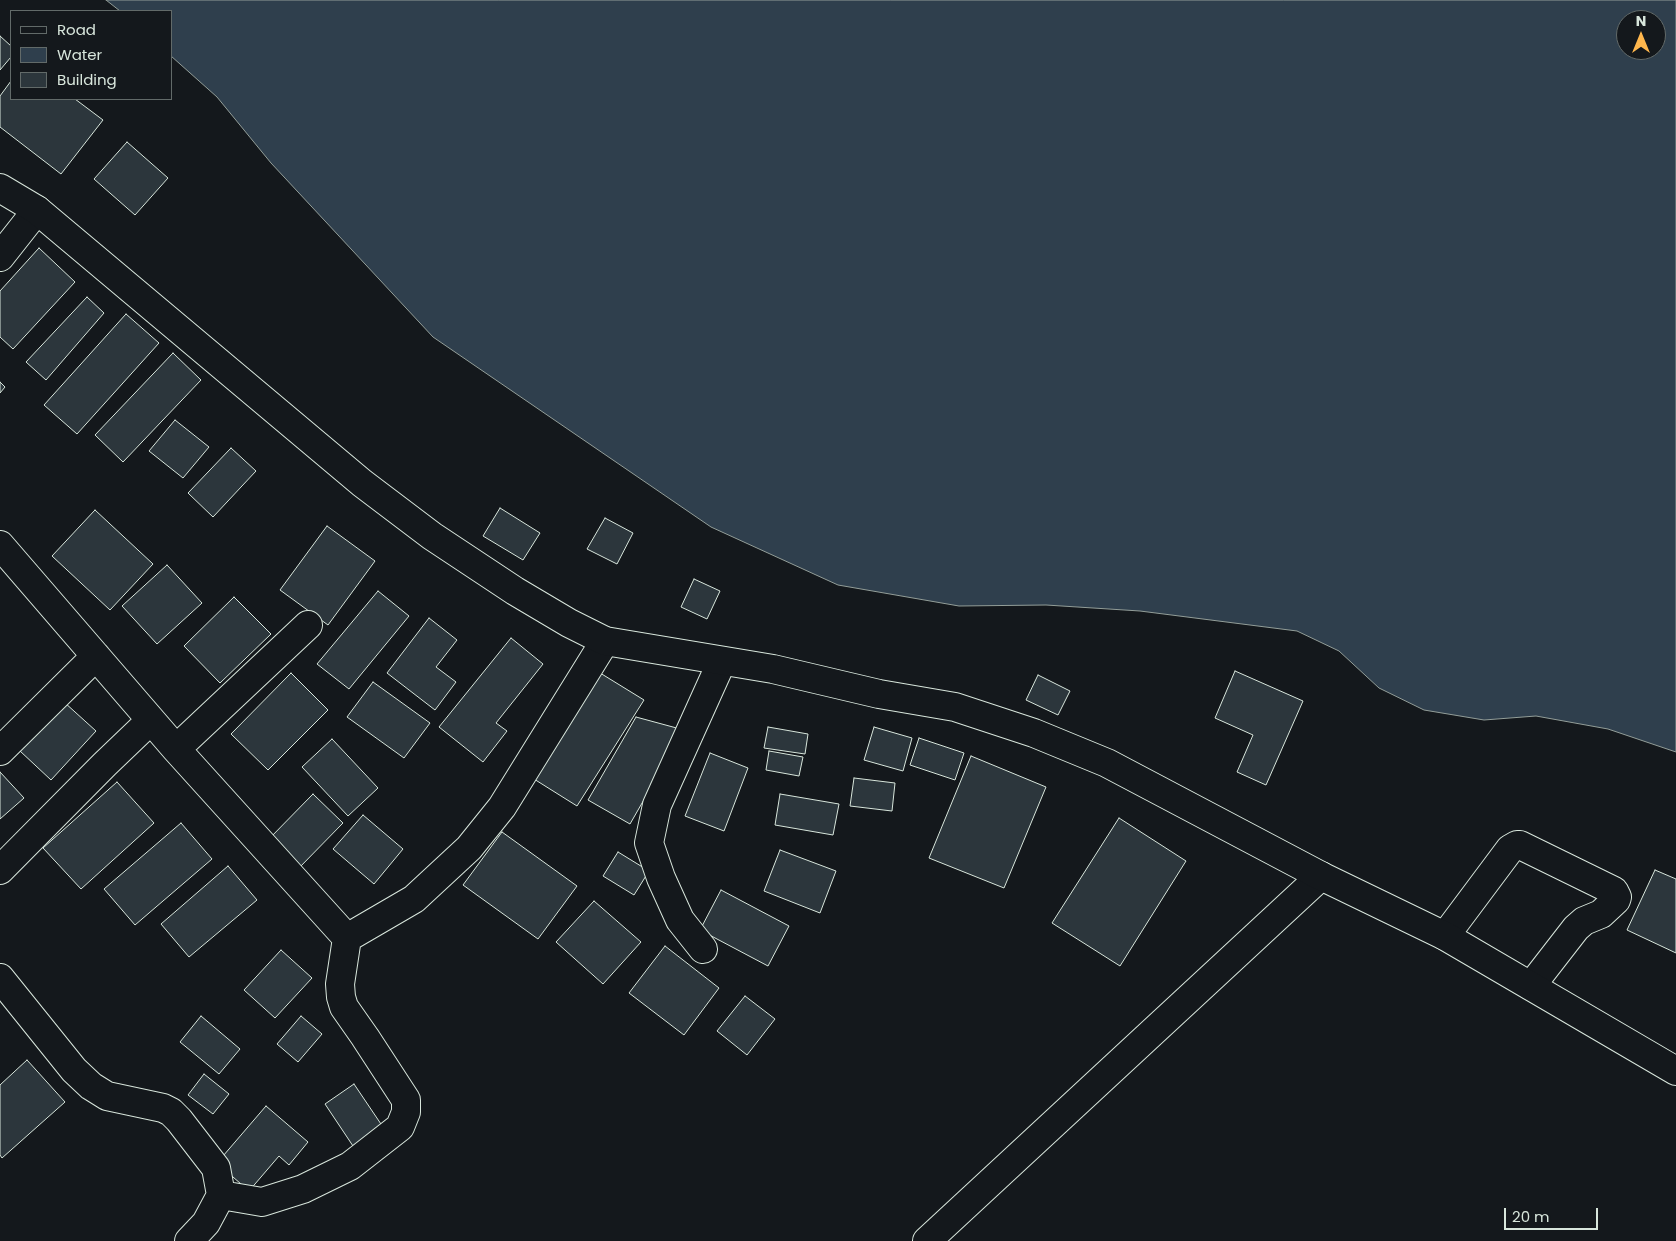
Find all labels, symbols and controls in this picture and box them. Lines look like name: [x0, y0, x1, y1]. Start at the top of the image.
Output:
legend: [10, 10, 172, 100]
north arrow: [1616, 10, 1666, 60]
text: N: [1636, 11, 1646, 31]
text: Road: [57, 19, 96, 40]
text: Water: [57, 44, 102, 65]
text: Building: [57, 69, 117, 90]
scale bar: [1506, 1198, 1600, 1230]
text: 20 m: [1512, 1206, 1550, 1227]

